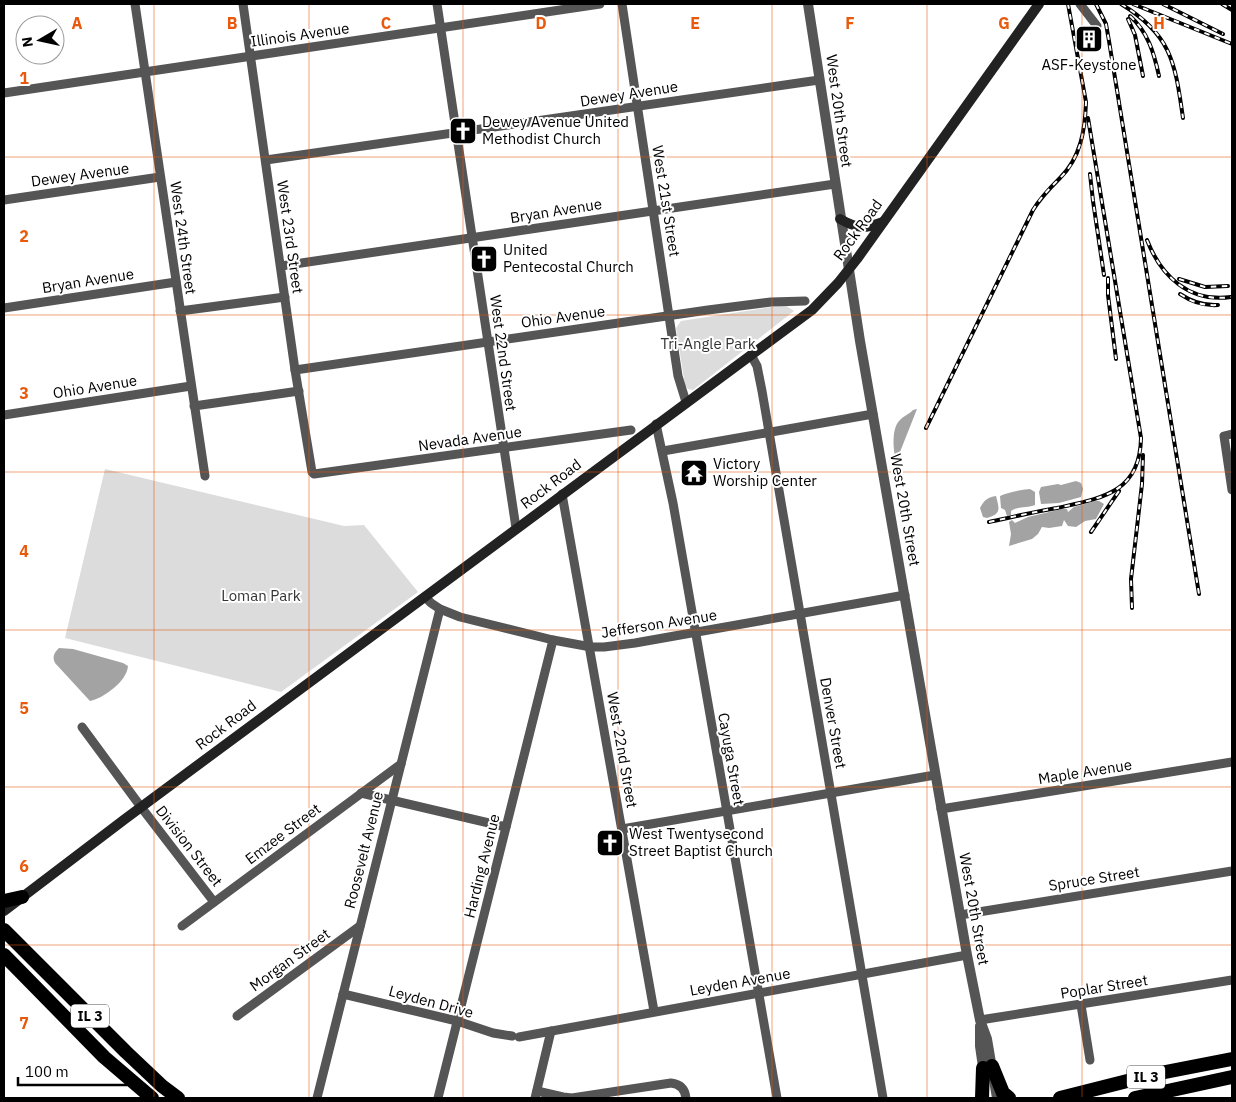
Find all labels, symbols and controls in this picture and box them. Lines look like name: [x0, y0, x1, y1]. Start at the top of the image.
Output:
text: A: [72, 13, 83, 33]
text: B: [227, 13, 238, 33]
text: C: [381, 13, 391, 33]
text: D: [535, 13, 547, 33]
text: E: [690, 13, 700, 33]
text: F: [845, 13, 855, 33]
text: G: [998, 13, 1010, 33]
text: H: [1153, 13, 1165, 33]
north arrow: [15, 15, 65, 65]
street label: Illinois Avenue: [249, 18, 350, 51]
building icon: ASF-Keystone: [1074, 24, 1104, 54]
text: N: [17, 36, 37, 48]
street label: West 20th Street: [822, 53, 857, 169]
place label: ASF-Keystone: [1042, 55, 1136, 74]
text: 1: [19, 68, 29, 88]
street label: Dewey Avenue: [579, 76, 679, 111]
place label: Dewey Avenue United Methodist Church: [482, 112, 629, 148]
church icon: Dewey Avenue United Methodist Church: [448, 116, 478, 146]
street label: West 21st Street: [648, 144, 685, 258]
street label: Dewey Avenue: [30, 158, 130, 191]
street label: West 23rd Street: [273, 179, 308, 295]
street label: West 24th Street: [166, 180, 201, 296]
street label: Bryan Avenue: [509, 194, 603, 227]
street label: Rock Road: [829, 195, 886, 264]
text: 2: [19, 226, 29, 246]
place label: United Pentecostal Church: [503, 240, 634, 276]
church icon: United Pentecostal Church: [469, 244, 499, 274]
street label: Bryan Avenue: [41, 264, 135, 297]
street label: West 22nd Street: [486, 294, 521, 412]
street label: Ohio Avenue: [520, 301, 606, 332]
park label: Tri-Angle Park: [660, 334, 756, 353]
street label: Ohio Avenue: [51, 370, 138, 403]
text: 3: [19, 383, 29, 403]
street label: Nevada Avenue: [417, 422, 523, 455]
street label: West 20th Street: [886, 452, 925, 568]
place label: Victory Worship Center: [713, 454, 817, 490]
street label: Rock Road: [517, 455, 585, 513]
temple icon: Victory Worship Center: [679, 458, 709, 488]
text: 4: [19, 541, 29, 561]
park label: Loman Park: [221, 586, 301, 605]
street label: Jefferson Avenue: [600, 605, 718, 642]
street label: Denver Street: [816, 676, 851, 770]
street label: West 22nd Street: [603, 691, 642, 809]
street label: Rock Road: [192, 696, 260, 754]
text: 5: [19, 698, 29, 718]
street label: Cayuga Street: [714, 711, 749, 807]
street label: Maple Avenue: [1037, 755, 1133, 788]
street label: Roosevelt Avenue: [340, 789, 387, 910]
street label: Emzee Street: [241, 799, 324, 868]
street label: Division Street: [152, 801, 227, 890]
street label: Harding Avenue: [459, 812, 504, 920]
place label: West Twentysecond Street Baptist Church: [629, 824, 773, 860]
church icon: West Twentysecond Street Baptist Church: [595, 828, 625, 858]
street label: West 20th Street: [955, 851, 994, 967]
text: 6: [19, 856, 29, 876]
street label: Spruce Street: [1047, 862, 1141, 895]
street label: Morgan Street: [246, 924, 334, 995]
street label: Leyden Avenue: [688, 963, 792, 1000]
street label: Poplar Street: [1059, 970, 1149, 1003]
street label: Leyden Drive: [387, 981, 475, 1022]
road number: IL 3: [71, 1004, 109, 1028]
text: 7: [19, 1013, 29, 1033]
scale bar: [18, 1054, 125, 1086]
text: 100 m: [25, 1062, 69, 1081]
road number: IL 3: [1127, 1066, 1165, 1088]

